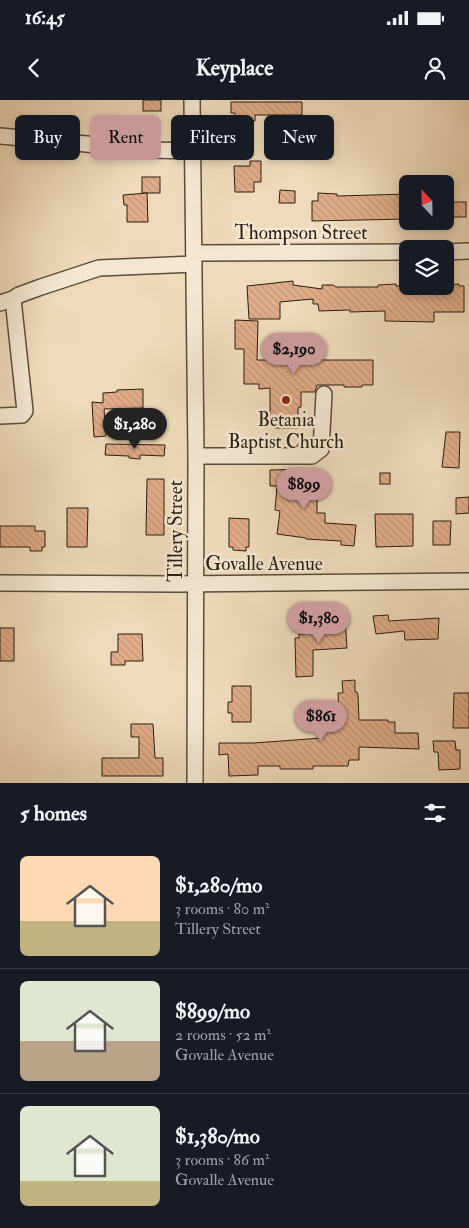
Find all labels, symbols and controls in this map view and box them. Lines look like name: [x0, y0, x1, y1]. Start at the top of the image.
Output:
text: 16:45: [25, 6, 65, 30]
icon: back: [20, 54, 48, 82]
text: Keyplace: [196, 54, 273, 82]
icon: person: [421, 54, 449, 82]
chip: Buy: [15, 115, 80, 160]
chip: Rent: [90, 115, 161, 160]
chip: Filters: [171, 115, 254, 160]
chip: New: [264, 115, 334, 160]
north arrow: [399, 175, 454, 230]
map controls: [399, 175, 454, 295]
street label: Thompson Street: [235, 221, 367, 246]
button: layers: [399, 240, 454, 295]
pin: $2,190: [253, 332, 335, 375]
text: $2,190: [272, 339, 316, 359]
marker: Betania Baptist Church: [280, 394, 292, 406]
pin: $1,280: [94, 408, 176, 450]
place label: Betania Baptist Church: [228, 408, 344, 455]
text: $1,280: [114, 414, 156, 434]
pin: $899: [274, 468, 334, 510]
text: $899: [288, 474, 320, 494]
street label: Tillery Street: [164, 480, 188, 582]
street label: Govalle Avenue: [205, 552, 323, 576]
pin: $1,380: [278, 602, 360, 644]
text: $1,380: [299, 608, 339, 628]
pin: $861: [291, 700, 351, 742]
text: $861: [306, 706, 336, 726]
icon: filters: [421, 799, 449, 827]
text: 5 homes: [20, 800, 87, 827]
text: $1,280/mo: [175, 872, 262, 899]
icon: home: [60, 876, 120, 936]
text: 3 rooms · 80 m²: [175, 899, 270, 919]
text: Tillery Street: [175, 919, 261, 939]
text: $899/mo: [175, 998, 250, 1025]
icon: home: [60, 1001, 120, 1061]
text: 2 rooms · 52 m²: [175, 1025, 271, 1045]
text: Govalle Avenue: [175, 1045, 274, 1065]
text: $1,380/mo: [175, 1123, 260, 1150]
icon: home: [60, 1126, 120, 1186]
text: 3 rooms · 86 m²: [175, 1150, 269, 1170]
text: Govalle Avenue: [175, 1170, 274, 1190]

